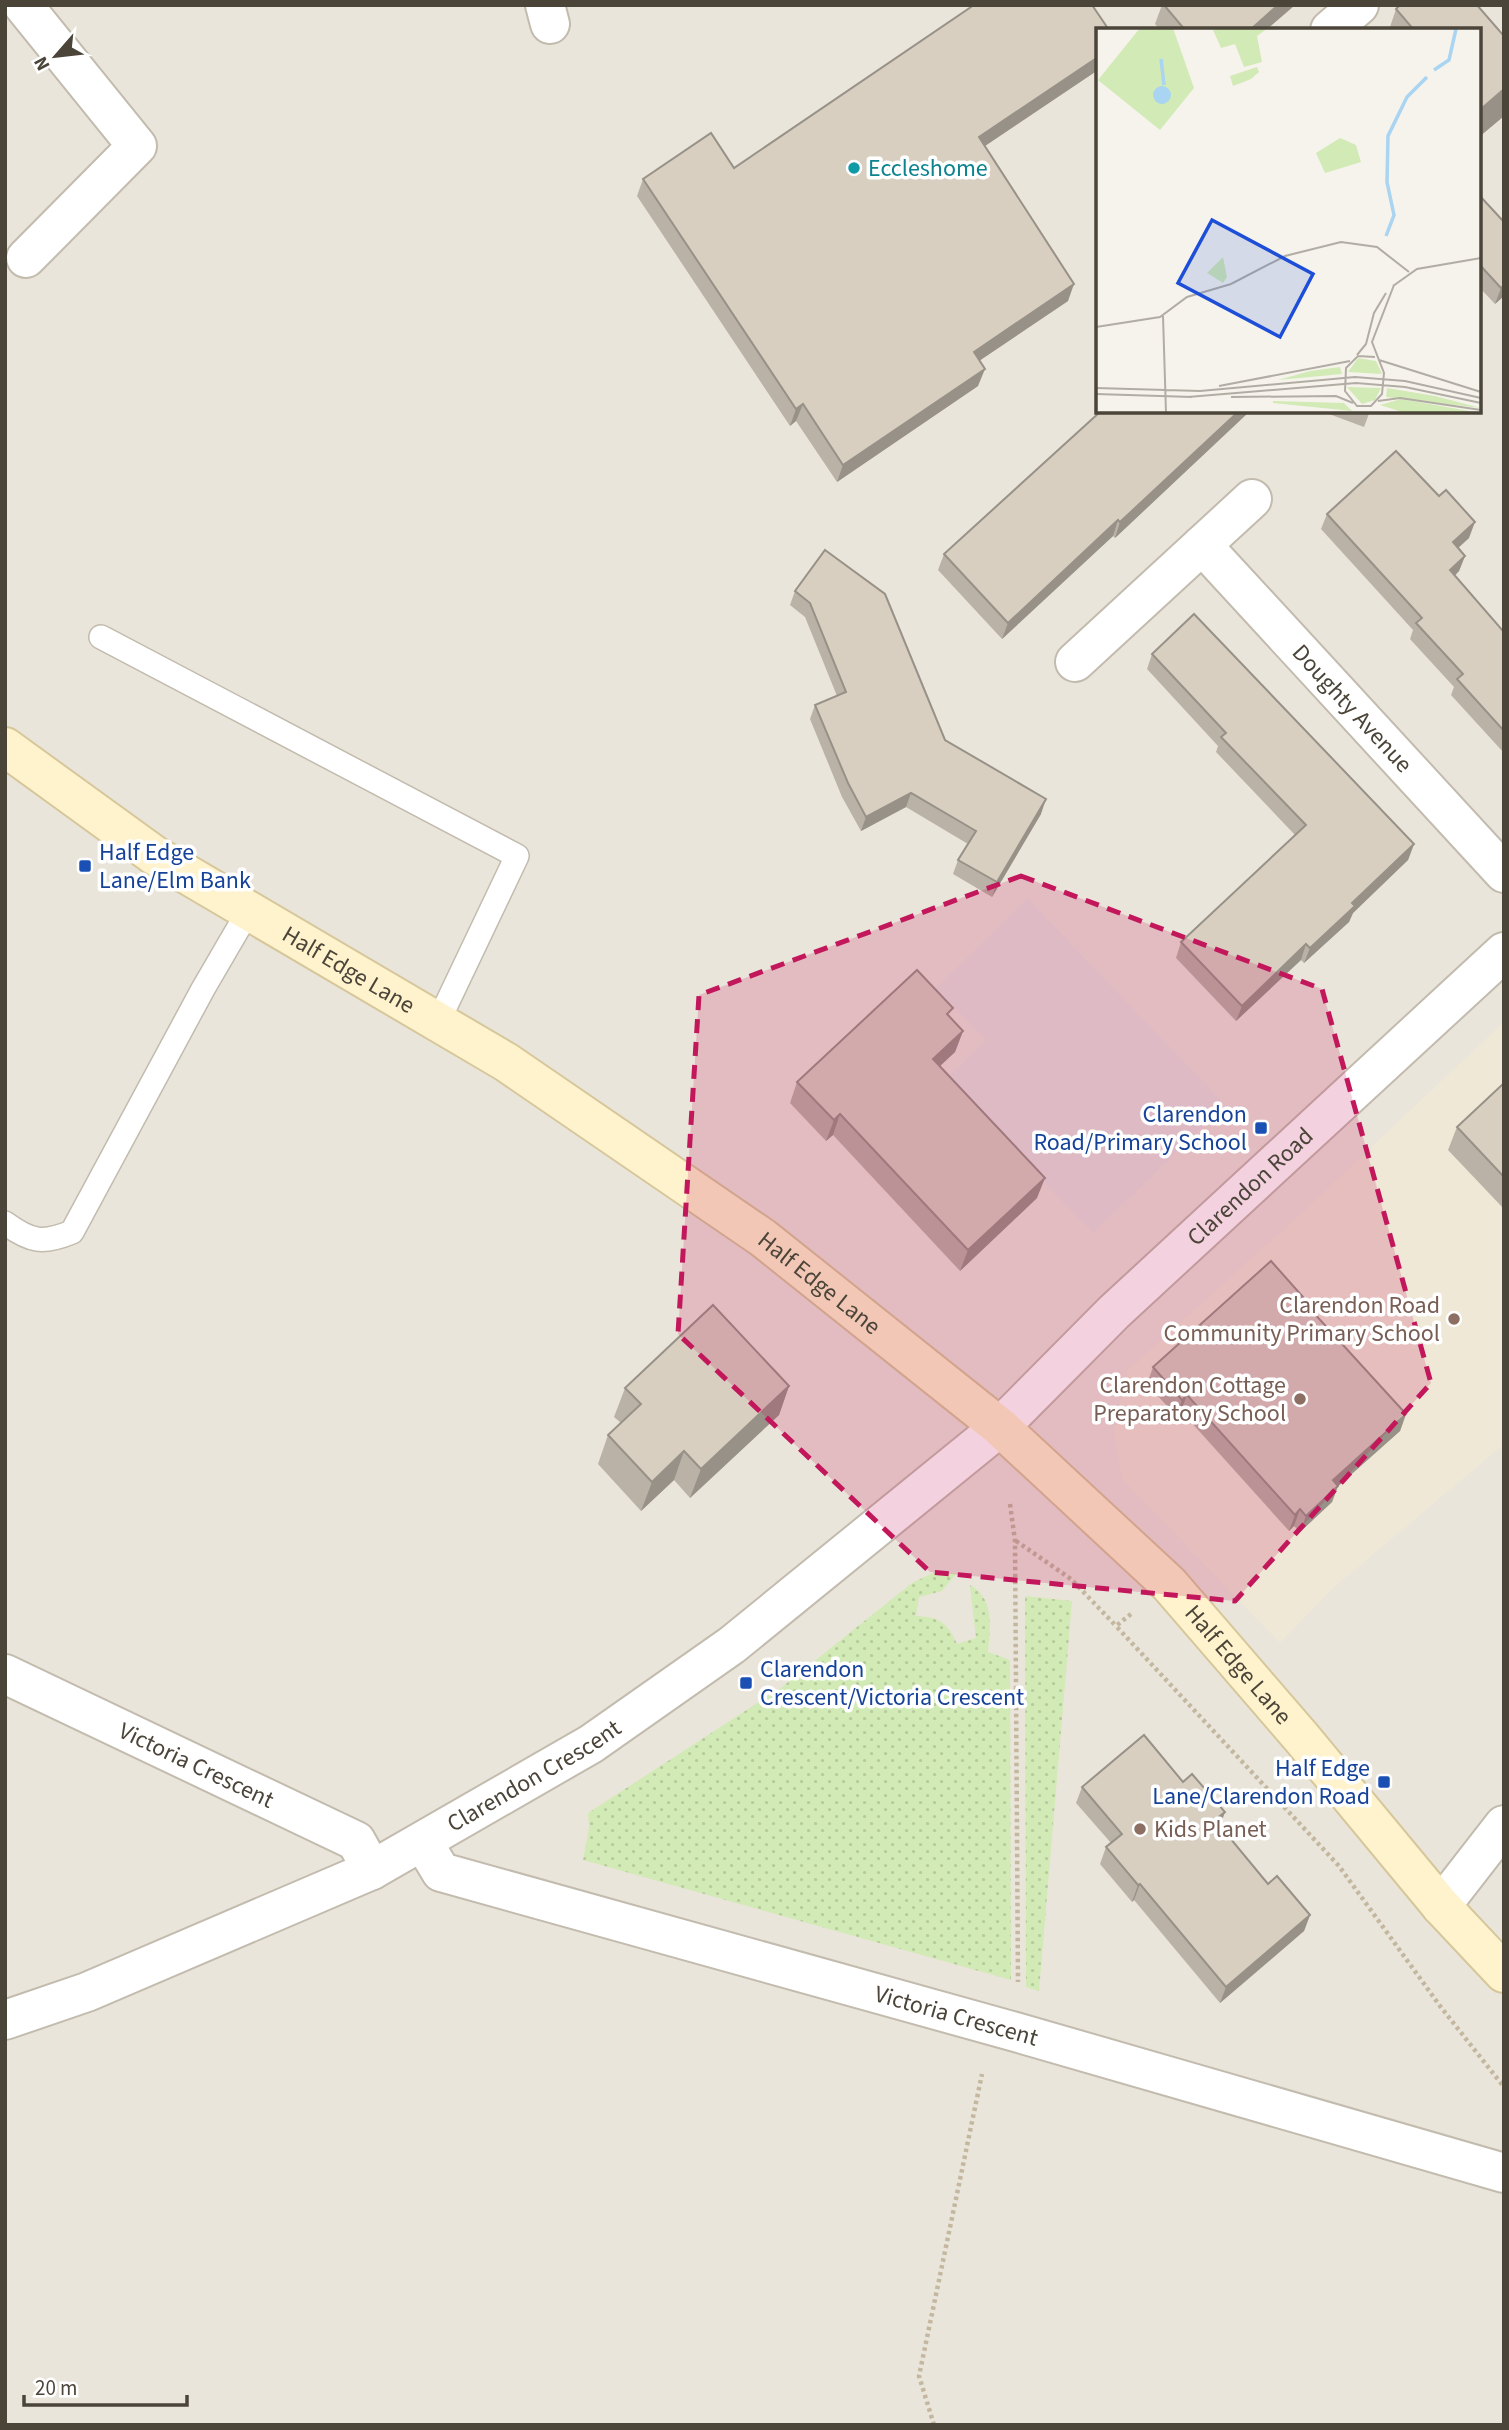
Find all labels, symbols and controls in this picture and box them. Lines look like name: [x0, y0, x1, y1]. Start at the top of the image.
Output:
north arrow: [21, 21, 91, 91]
inset map: [1096, 28, 1481, 413]
text: N: [27, 51, 57, 75]
place label: Eccleshome: [868, 151, 988, 186]
marker: Eccleshome: [846, 160, 862, 176]
street label: Doughty Avenue: [1284, 636, 1420, 781]
place label: Half Edge Lane/Elm Bank: [99, 835, 251, 898]
marker: Half Edge Lane/Elm Bank: [77, 858, 93, 874]
street label: Half Edge Lane: [276, 917, 422, 1023]
place label: Clarendon Road/Primary School: [1033, 1097, 1247, 1160]
street label: Clarendon Road: [1179, 1119, 1321, 1254]
marker: Clarendon Road/Primary School: [1253, 1120, 1269, 1136]
street label: Half Edge Lane: [750, 1223, 888, 1343]
place label: Clarendon Road Community Primary School: [1164, 1288, 1440, 1351]
marker: Clarendon Road Community Primary School: [1446, 1311, 1462, 1327]
place label: Clarendon Cottage Preparatory School: [1093, 1368, 1286, 1431]
marker: Clarendon Cottage Preparatory School: [1292, 1391, 1308, 1407]
street label: Half Edge Lane: [1176, 1597, 1300, 1733]
place label: Clarendon Crescent/Victoria Crescent: [760, 1652, 1024, 1715]
marker: Clarendon Crescent/Victoria Crescent: [738, 1675, 754, 1691]
street label: Clarendon Crescent: [441, 1711, 628, 1841]
street label: Victoria Crescent: [113, 1714, 280, 1818]
place label: Half Edge Lane/Clarendon Road: [1152, 1751, 1370, 1814]
marker: Half Edge Lane/Clarendon Road: [1376, 1774, 1392, 1790]
place label: Kids Planet: [1154, 1812, 1267, 1847]
marker: Kids Planet: [1132, 1821, 1148, 1837]
street label: Victoria Crescent: [870, 1977, 1042, 2056]
scale bar: [24, 2364, 187, 2408]
text: 20 m: [35, 2373, 77, 2403]

